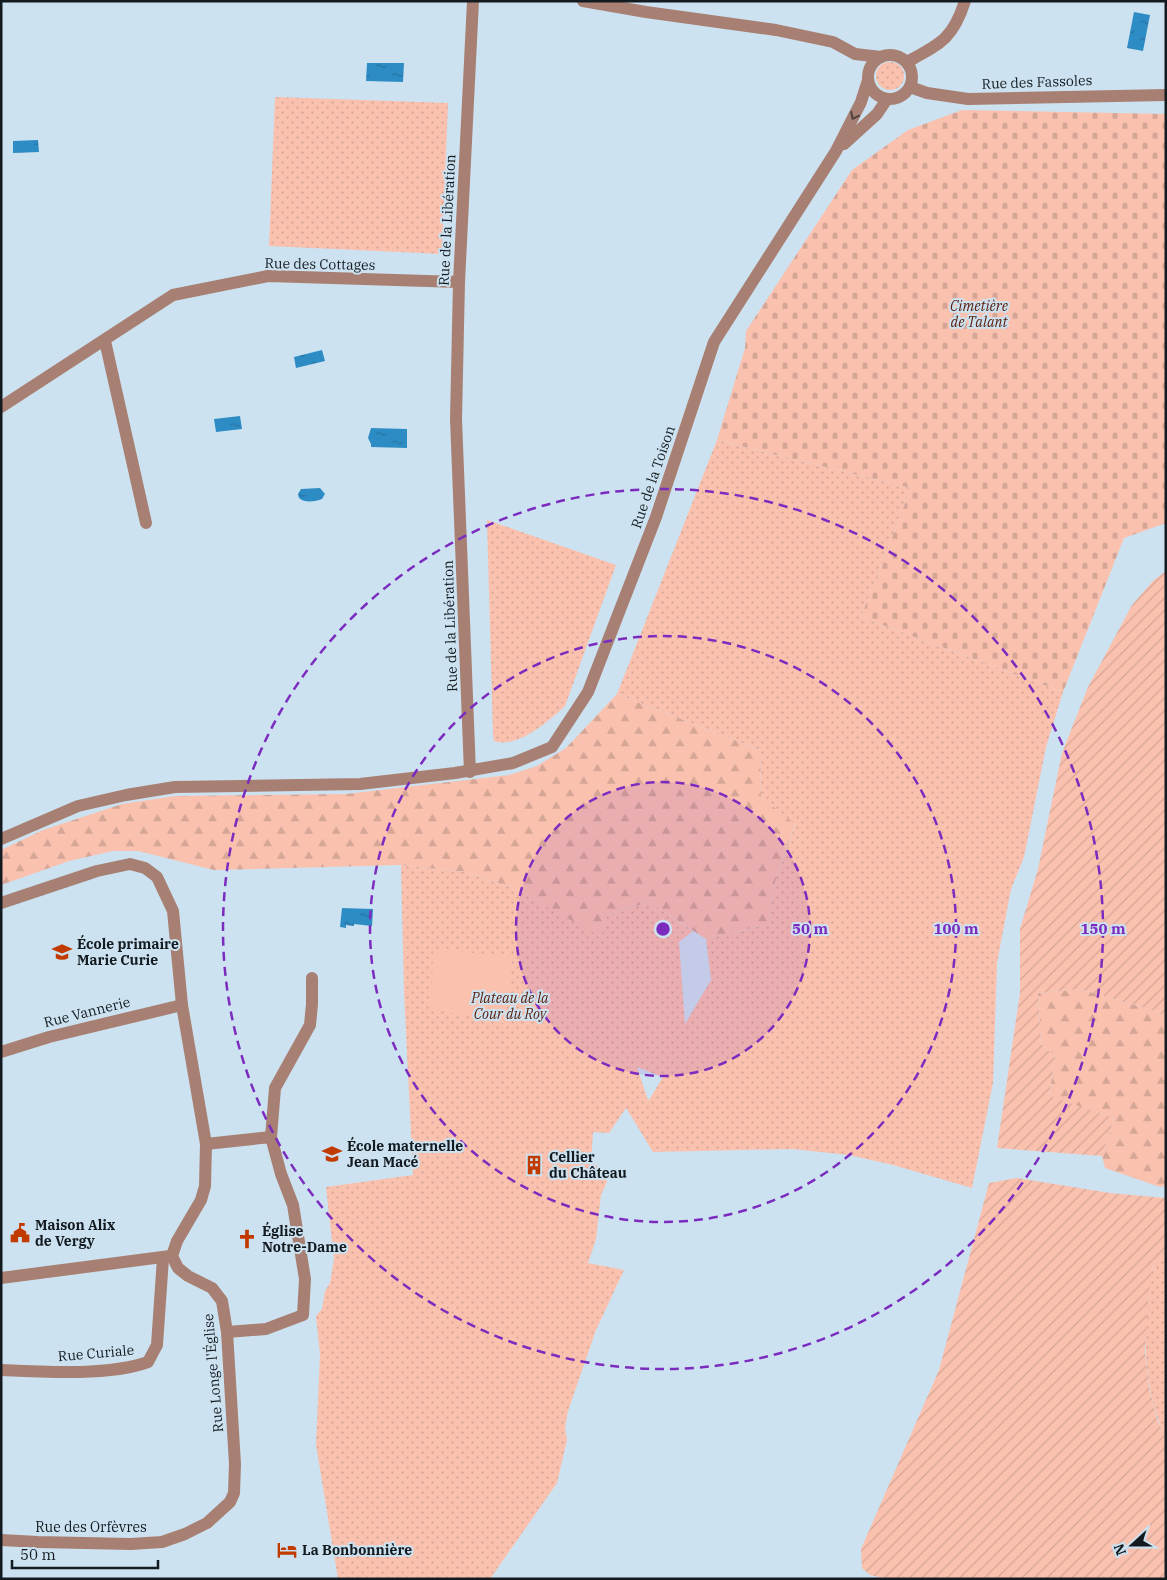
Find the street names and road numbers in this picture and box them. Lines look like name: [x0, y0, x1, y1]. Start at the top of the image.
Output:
street label: Rue des Fassoles: [981, 71, 1093, 93]
street label: Rue de la Libération: [435, 154, 459, 286]
street label: Rue des Cottages: [264, 254, 376, 274]
street label: Rue de la Toison: [627, 423, 679, 531]
street label: Rue de la Libération: [439, 560, 461, 692]
street label: Rue Vannerie: [42, 993, 132, 1031]
street label: Rue Longe l'Église: [198, 1313, 227, 1433]
street label: Rue Curiale: [57, 1341, 135, 1365]
street label: Rue des Orfèvres: [35, 1518, 147, 1536]

